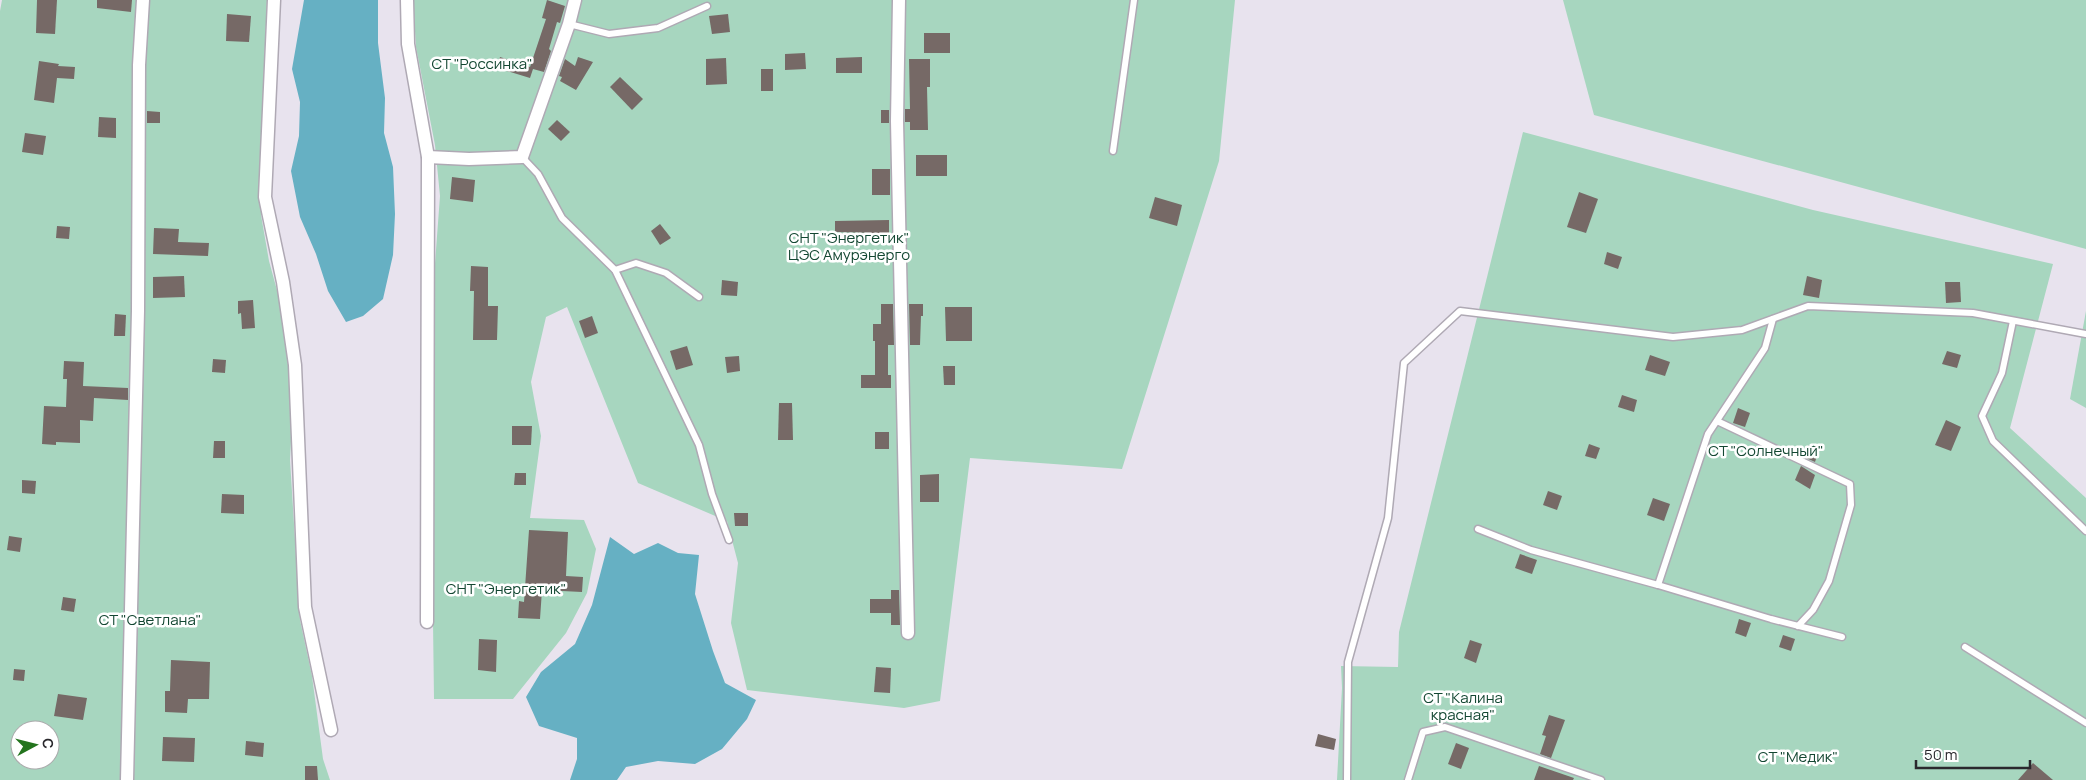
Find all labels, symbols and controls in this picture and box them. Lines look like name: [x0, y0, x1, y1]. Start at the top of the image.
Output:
park label: СТ "Россинка": [431, 53, 533, 74]
park label: СНТ "Энергетик" ЦЭС Амурэнерго: [788, 227, 910, 265]
park label: СТ "Солнечный": [1708, 440, 1824, 461]
park label: СНТ "Энергетик": [446, 578, 566, 599]
park label: СТ "Светлана": [99, 609, 201, 630]
park label: СТ "Калина красная": [1423, 687, 1503, 725]
north arrow: [10, 720, 60, 770]
text: С: [38, 737, 58, 750]
scale bar: [1916, 738, 2030, 770]
text: 50 m: [1924, 744, 1958, 765]
park label: СТ "Медик": [1758, 746, 1838, 767]

